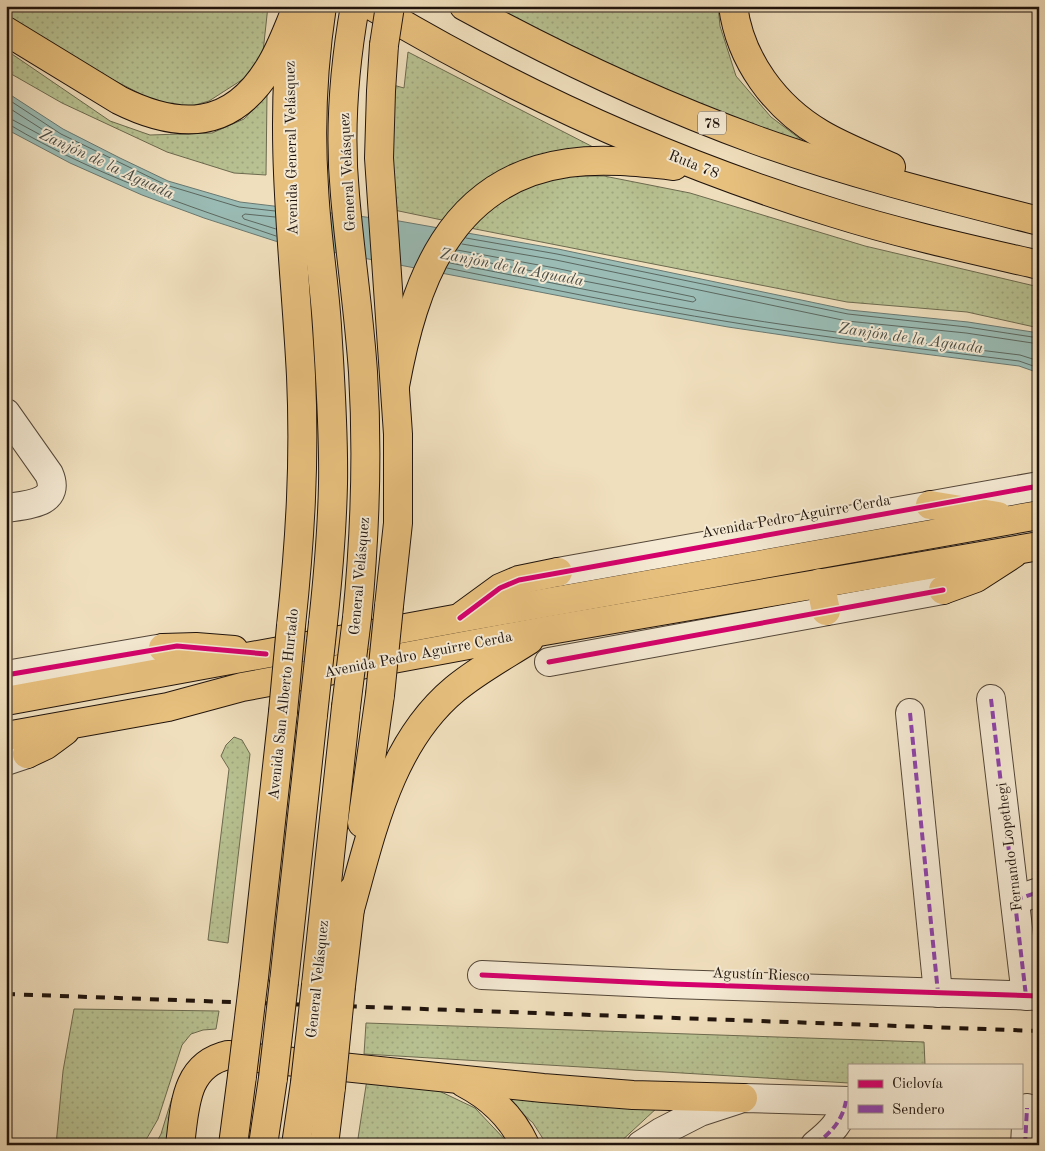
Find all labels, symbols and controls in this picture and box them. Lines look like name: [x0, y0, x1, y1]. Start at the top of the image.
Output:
street label: Avenida General Velásquez: [283, 60, 302, 235]
street label: General Velásquez: [338, 112, 359, 232]
road number: 78: [698, 112, 726, 134]
water label: Zanjón de la Aguada: [37, 127, 176, 203]
street label: Ruta 78: [666, 149, 721, 182]
water label: Zanjón de la Aguada: [438, 246, 585, 290]
water label: Zanjón de la Aguada: [837, 321, 985, 357]
street label: Avenida Pedro Aguirre Cerda: [701, 493, 892, 541]
street label: General Velásquez: [348, 516, 373, 636]
street label: Avenida San Alberto Hurtado: [267, 608, 302, 801]
street label: Avenida Pedro Aguirre Cerda: [323, 630, 514, 681]
street label: Fernando Lopethegi: [995, 781, 1026, 912]
street label: General Velásquez: [305, 919, 332, 1039]
street label: Agustín Riesco: [712, 966, 810, 985]
legend: [848, 1064, 1022, 1128]
text: Ciclovía: [892, 1077, 944, 1092]
text: Sendero: [892, 1103, 945, 1118]

